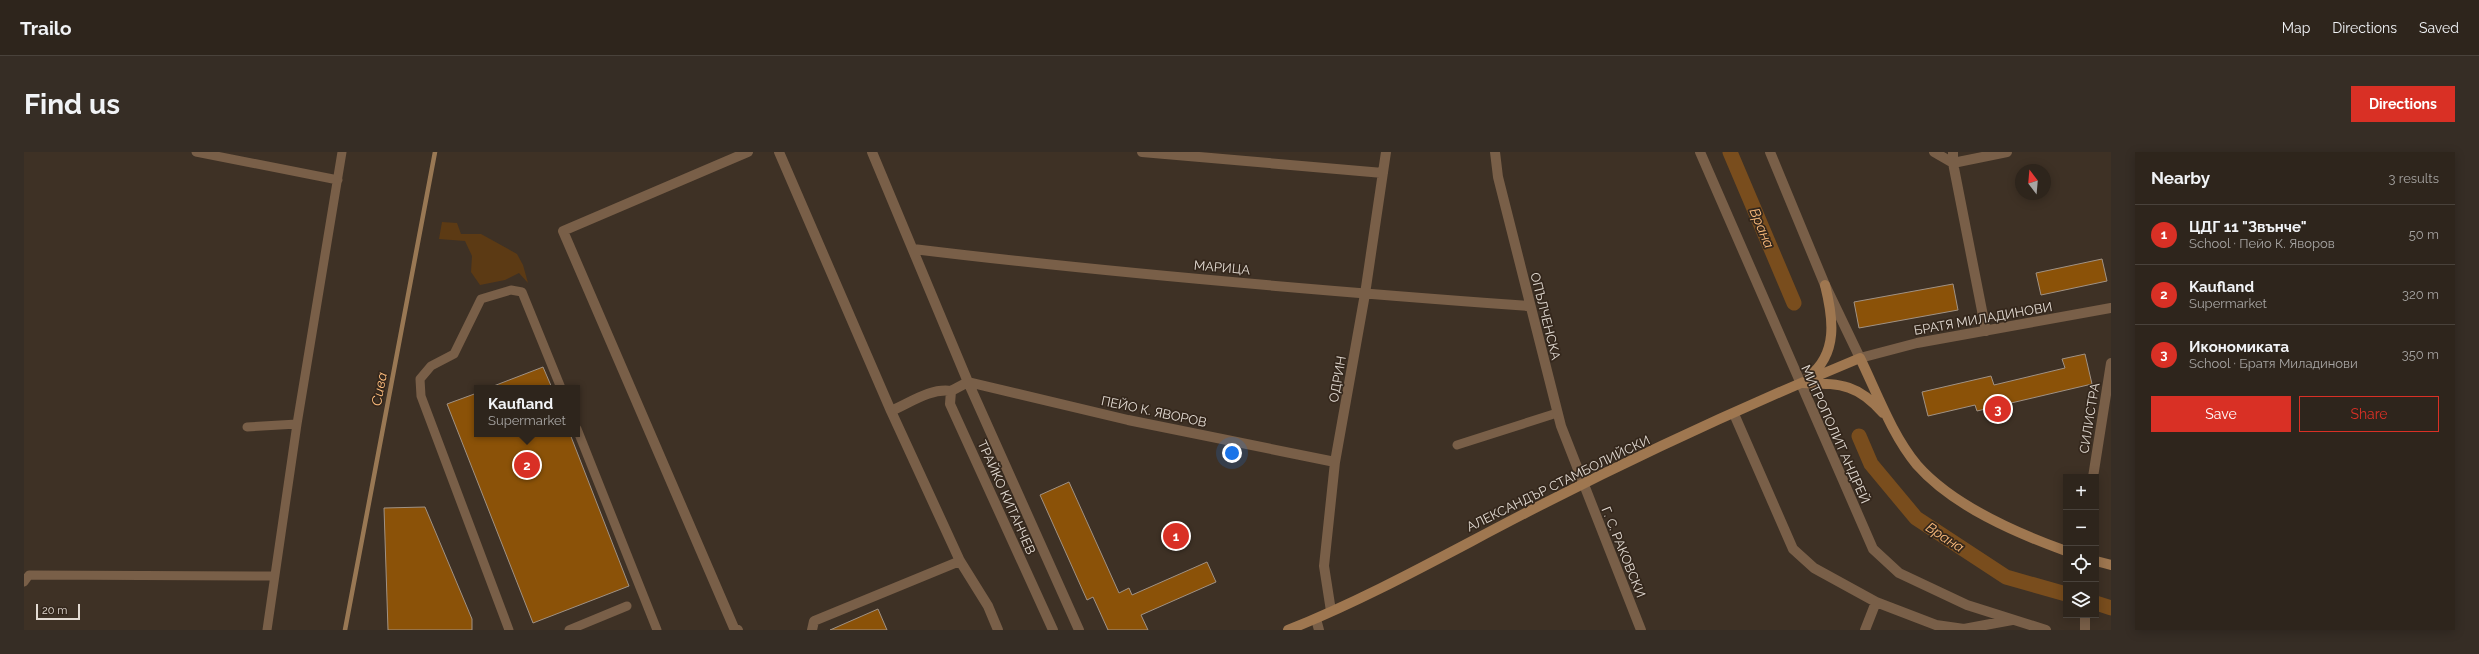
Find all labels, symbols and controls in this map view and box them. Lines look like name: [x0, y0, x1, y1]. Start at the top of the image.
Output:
text: Trailo: [20, 17, 71, 39]
text: Map: [2282, 20, 2310, 36]
text: Directions: [2332, 20, 2397, 36]
text: Saved: [2419, 20, 2459, 36]
button: Directions: [2351, 86, 2455, 122]
text: Find us: [24, 88, 120, 121]
north arrow: [2015, 164, 2051, 200]
text: Nearby: [2151, 168, 2210, 188]
text: 3 results: [2389, 171, 2439, 186]
water label: Врана: [1746, 205, 1778, 251]
text: ЦДГ 11 "Звънче": [2189, 218, 2307, 236]
text: 1: [2161, 227, 2167, 242]
text: 50 m: [2409, 227, 2439, 242]
text: School · Пейо К. Яворов: [2189, 236, 2335, 251]
street label: МАРИЦА: [1193, 258, 1251, 277]
street label: ОПЪЛЧЕНСКА: [1527, 271, 1564, 362]
text: Kaufland: [2189, 278, 2254, 296]
text: 2: [2160, 287, 2168, 302]
text: 320 m: [2402, 287, 2439, 302]
text: Supermarket: [2189, 296, 2267, 311]
street label: БРАТЯ МИЛАДИНОВИ: [1913, 299, 2053, 338]
text: Икономиката: [2189, 338, 2289, 356]
text: 3: [2160, 347, 2168, 362]
text: 350 m: [2402, 347, 2439, 362]
street label: ОДРИН: [1326, 355, 1349, 404]
text: School · Братя Миладинови: [2189, 356, 2358, 371]
street label: МИТРОПОЛИТ АНДРЕЙ: [1798, 363, 1873, 506]
water label: Сива: [368, 371, 390, 407]
street label: СИЛИСТРА: [2077, 382, 2103, 454]
popup: [474, 385, 580, 437]
street label: ПЕЙО К. ЯВОРОВ: [1100, 393, 1208, 430]
pin: 3: [1985, 394, 2011, 424]
text: Kaufland: [488, 395, 553, 413]
button: Save: [2151, 396, 2291, 432]
button: Share: [2299, 396, 2439, 432]
text: Supermarket: [488, 413, 566, 428]
street label: АЛЕКСАНДЪР СТАМБОЛИЙСКИ: [1464, 432, 1652, 535]
street label: ТРАЙКО КИТАНЧЕВ: [975, 438, 1039, 557]
your location: [1222, 443, 1242, 463]
pin: 2: [514, 450, 540, 480]
map controls: [2063, 474, 2099, 618]
button: +: [2063, 474, 2099, 510]
street label: Г. С. РАКОВСКИ: [1598, 505, 1649, 600]
button: −: [2063, 510, 2099, 546]
water label: Врана: [1923, 519, 1967, 555]
pin: 1: [1163, 521, 1189, 551]
button: locate: [2063, 546, 2099, 582]
button: layers: [2063, 582, 2099, 618]
scale bar: [36, 602, 80, 621]
text: 20 m: [42, 604, 67, 617]

